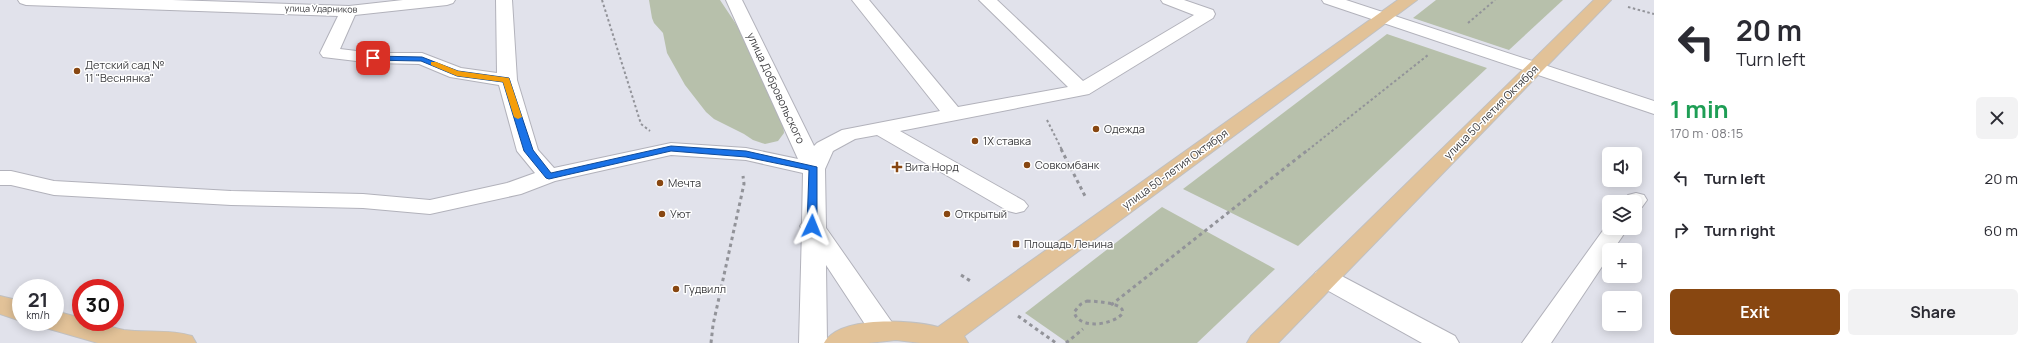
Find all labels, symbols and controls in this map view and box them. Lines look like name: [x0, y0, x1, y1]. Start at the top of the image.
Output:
street label: улица Ударников: [285, 1, 358, 16]
text: 20 m: [1736, 11, 1802, 49]
icon: left: [1670, 16, 1722, 68]
street label: улица Добровольского: [744, 30, 809, 146]
pin: [356, 41, 390, 75]
icon: arrive: [362, 47, 384, 69]
text: Turn left: [1736, 47, 1806, 71]
place label: Детский сад № 11 "Веснянка": [85, 57, 164, 85]
street label: улица 50-летия Октября: [1440, 61, 1541, 162]
marker: Детский сад № 11 "Веснянка": [72, 66, 82, 76]
text: 1 min: [1670, 92, 1729, 125]
button: close: [1976, 97, 2018, 139]
place label: Одежда: [1104, 121, 1145, 136]
marker: Одежда: [1091, 124, 1101, 134]
text: 170 m · 08:15: [1670, 124, 1743, 142]
street label: улица 50-летия Октября: [1119, 125, 1231, 212]
place label: 1Х ставка: [983, 133, 1031, 148]
marker: 1Х ставка: [970, 136, 980, 146]
map controls: [1602, 147, 1642, 331]
button: sound: [1602, 147, 1642, 187]
place label: Совкомбанк: [1035, 157, 1100, 172]
place label: Вита Норд: [905, 159, 959, 174]
marker: Совкомбанк: [1022, 160, 1032, 170]
marker: Вита Норд: [892, 162, 902, 172]
icon: left: [1670, 167, 1692, 189]
text: Turn left: [1704, 168, 1766, 189]
text: 20 m: [1985, 168, 2018, 189]
place label: Мечта: [668, 175, 701, 190]
marker: Мечта: [655, 178, 665, 188]
button: layers: [1602, 195, 1642, 235]
position arrow: [791, 205, 833, 247]
place label: Уют: [670, 206, 691, 221]
place label: Открытый: [955, 206, 1007, 221]
marker: Уют: [657, 209, 667, 219]
marker: Открытый: [942, 209, 952, 219]
icon: right: [1670, 219, 1692, 241]
text: Turn right: [1704, 220, 1775, 241]
text: 60 m: [1984, 220, 2018, 241]
place label: Площадь Ленина: [1024, 236, 1113, 251]
marker: Площадь Ленина: [1011, 239, 1021, 249]
button: +: [1602, 243, 1642, 283]
speed limit sign: 30: [72, 279, 124, 331]
place label: Гудвилл: [684, 281, 726, 296]
marker: Гудвилл: [671, 284, 681, 294]
text: 21: [28, 286, 48, 313]
button: Exit: [1670, 289, 1840, 335]
button: Share: [1848, 289, 2018, 335]
button: −: [1602, 291, 1642, 331]
text: km/h: [26, 308, 50, 322]

